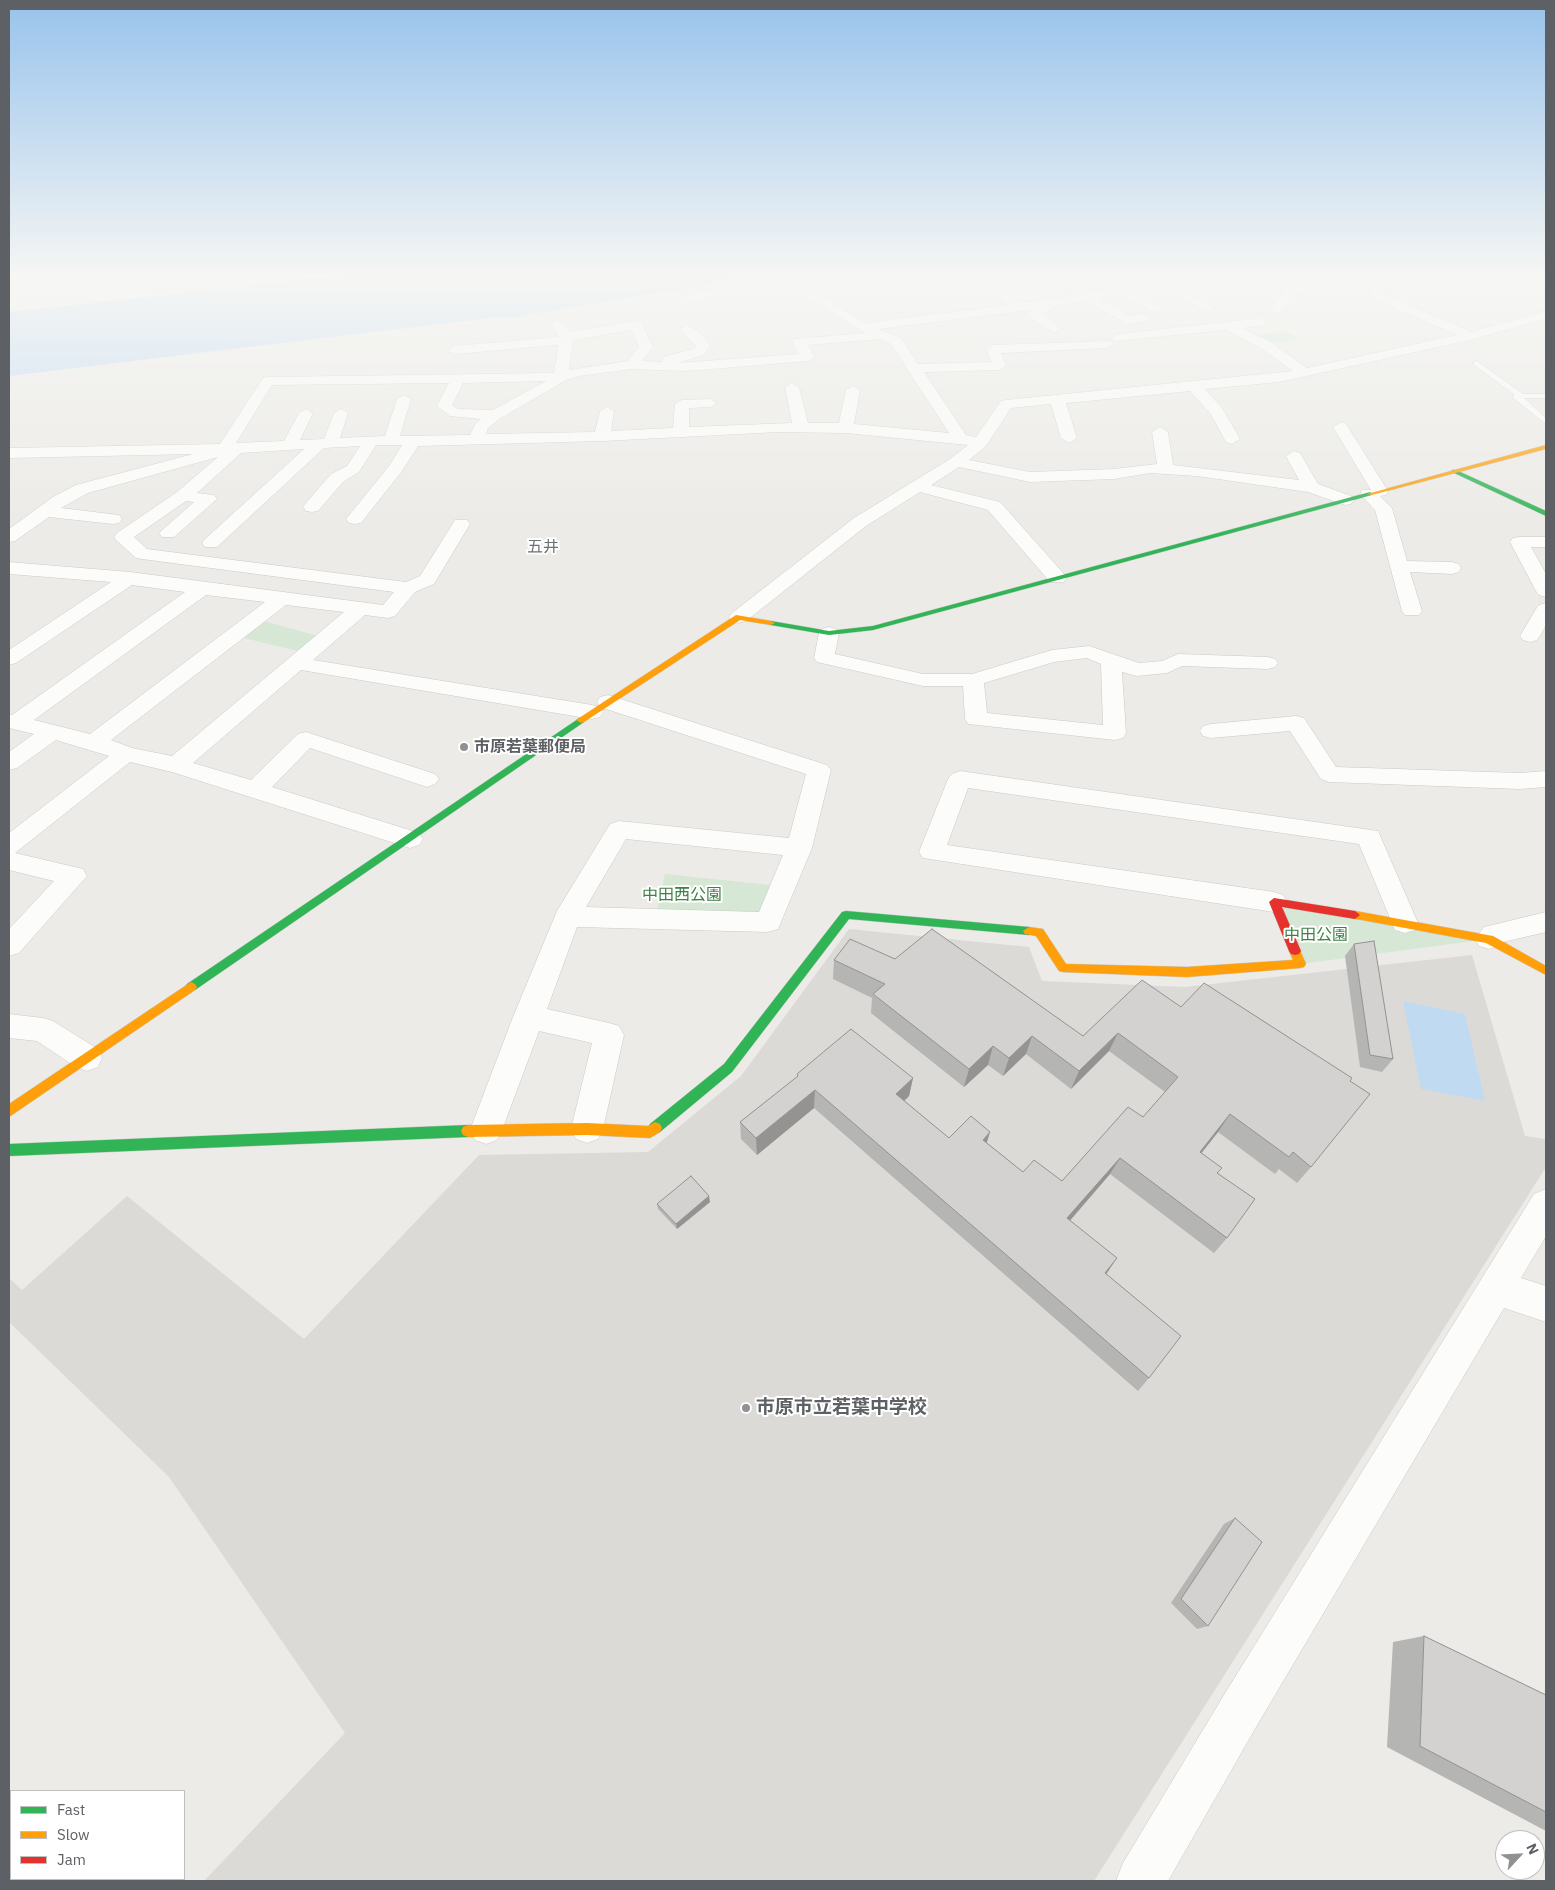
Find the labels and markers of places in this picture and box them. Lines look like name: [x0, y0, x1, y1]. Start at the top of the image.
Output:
place label: 市原若葉郵便局: [474, 737, 586, 757]
marker: 市原若葉郵便局: [458, 741, 470, 753]
place label: 市原市立若葉中学校: [756, 1397, 927, 1419]
marker: 市原市立若葉中学校: [740, 1402, 752, 1414]

